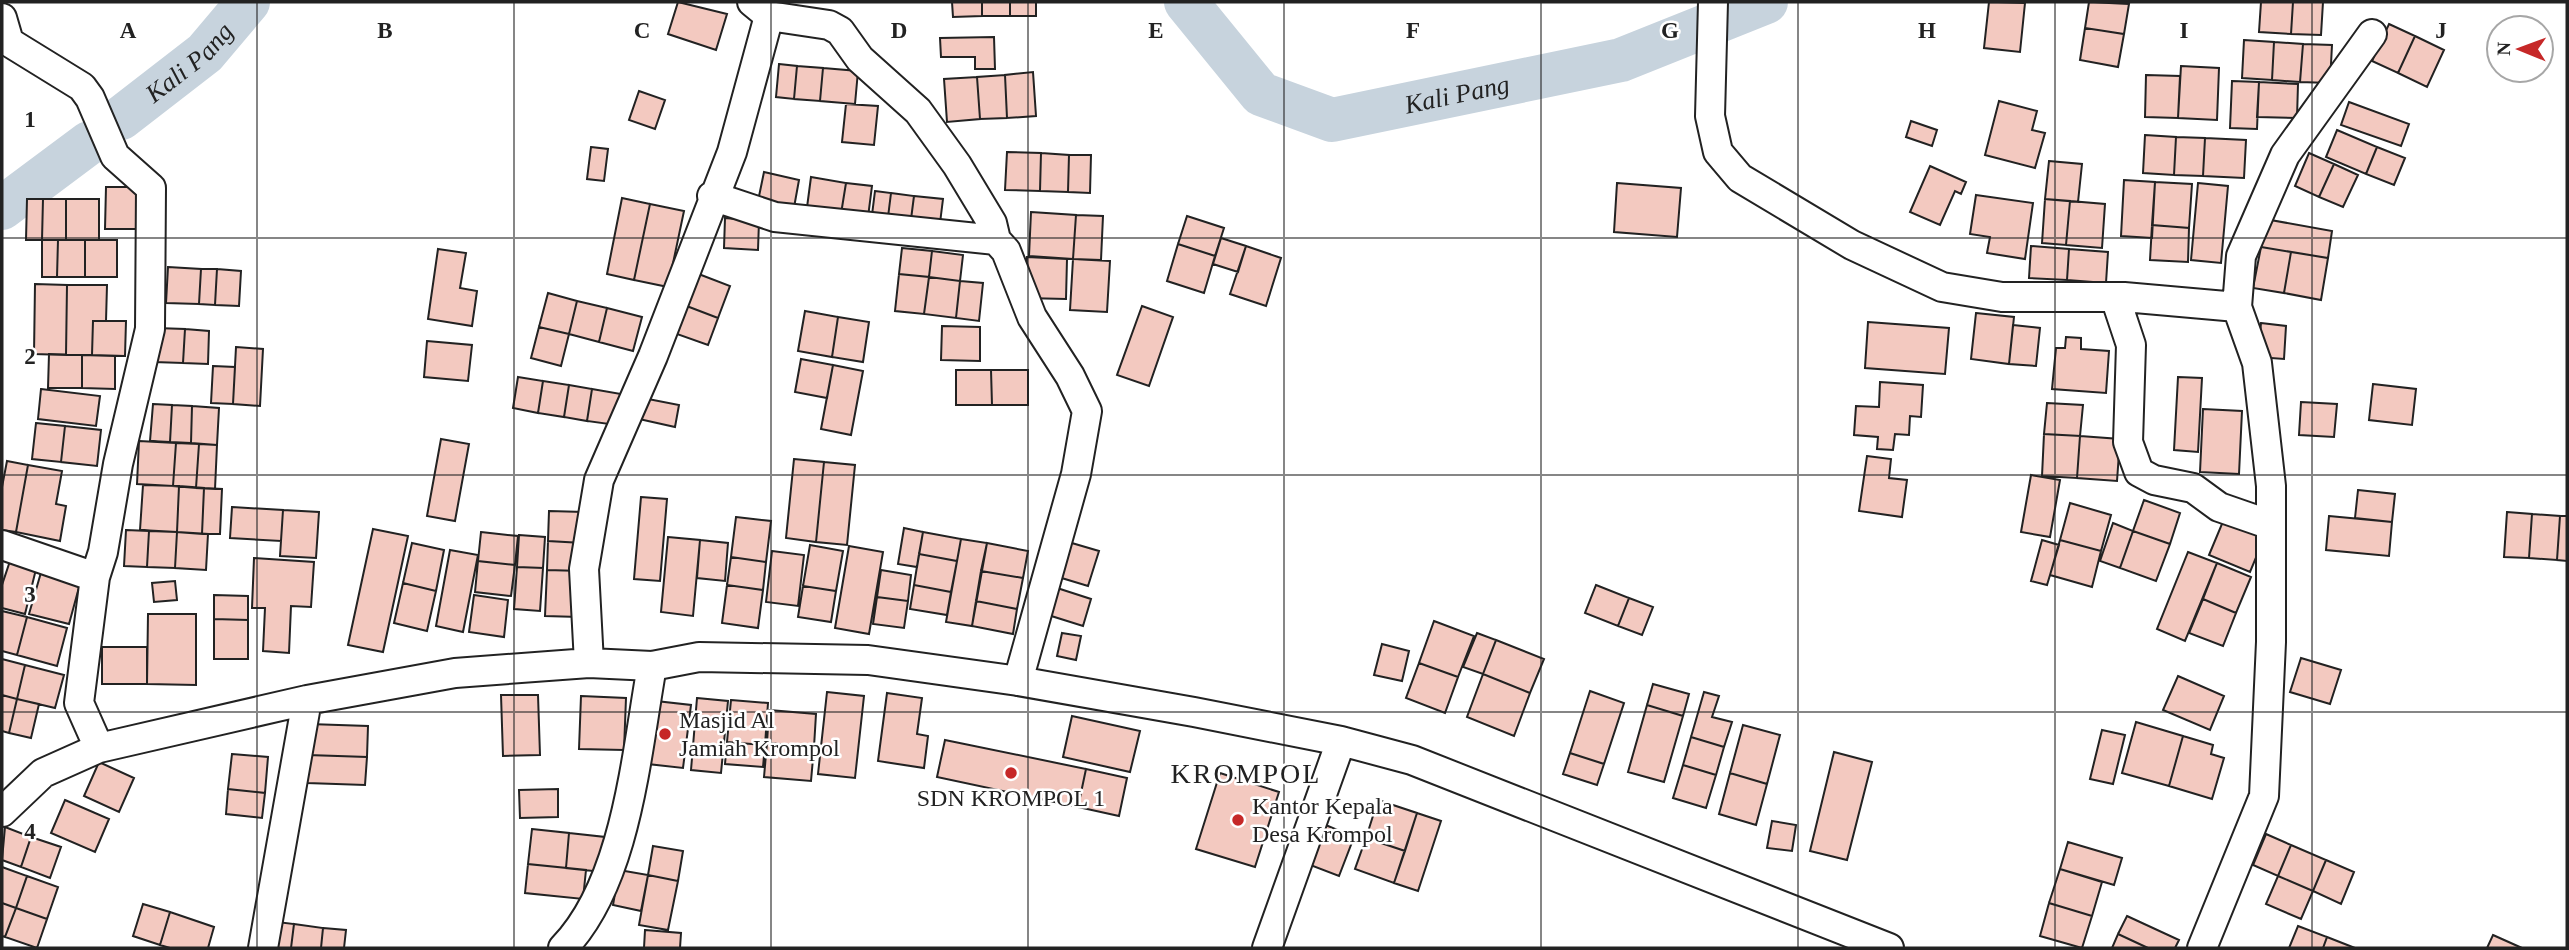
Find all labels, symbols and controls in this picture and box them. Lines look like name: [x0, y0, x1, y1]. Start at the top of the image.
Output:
north arrow: [2485, 14, 2555, 84]
water label: Kali Pang: [139, 17, 239, 109]
text: A: [120, 18, 137, 43]
text: B: [377, 18, 393, 43]
text: C: [634, 18, 650, 43]
text: D: [891, 18, 907, 43]
text: E: [1148, 18, 1164, 43]
text: F: [1406, 18, 1420, 43]
text: G: [1661, 18, 1679, 43]
text: H: [1918, 18, 1936, 43]
text: I: [2180, 18, 2189, 43]
text: J: [2435, 18, 2447, 43]
text: N: [2493, 41, 2514, 56]
water label: Kali Pang: [1401, 69, 1512, 119]
text: 1: [24, 107, 36, 132]
text: 2: [24, 344, 36, 369]
text: 3: [24, 582, 36, 607]
place label: Masjid Al Jamiah Krompol: [679, 707, 840, 761]
marker: Masjid Al Jamiah Krompol: [657, 726, 673, 742]
district label: KROMPOL: [1171, 758, 1321, 789]
marker: SDN KROMPOL 1: [1003, 765, 1019, 781]
place label: SDN KROMPOL 1: [917, 785, 1105, 811]
place label: Kantor Kepala Desa Krompol: [1252, 793, 1393, 847]
marker: Kantor Kepala Desa Krompol: [1230, 812, 1246, 828]
text: 4: [24, 819, 36, 844]

